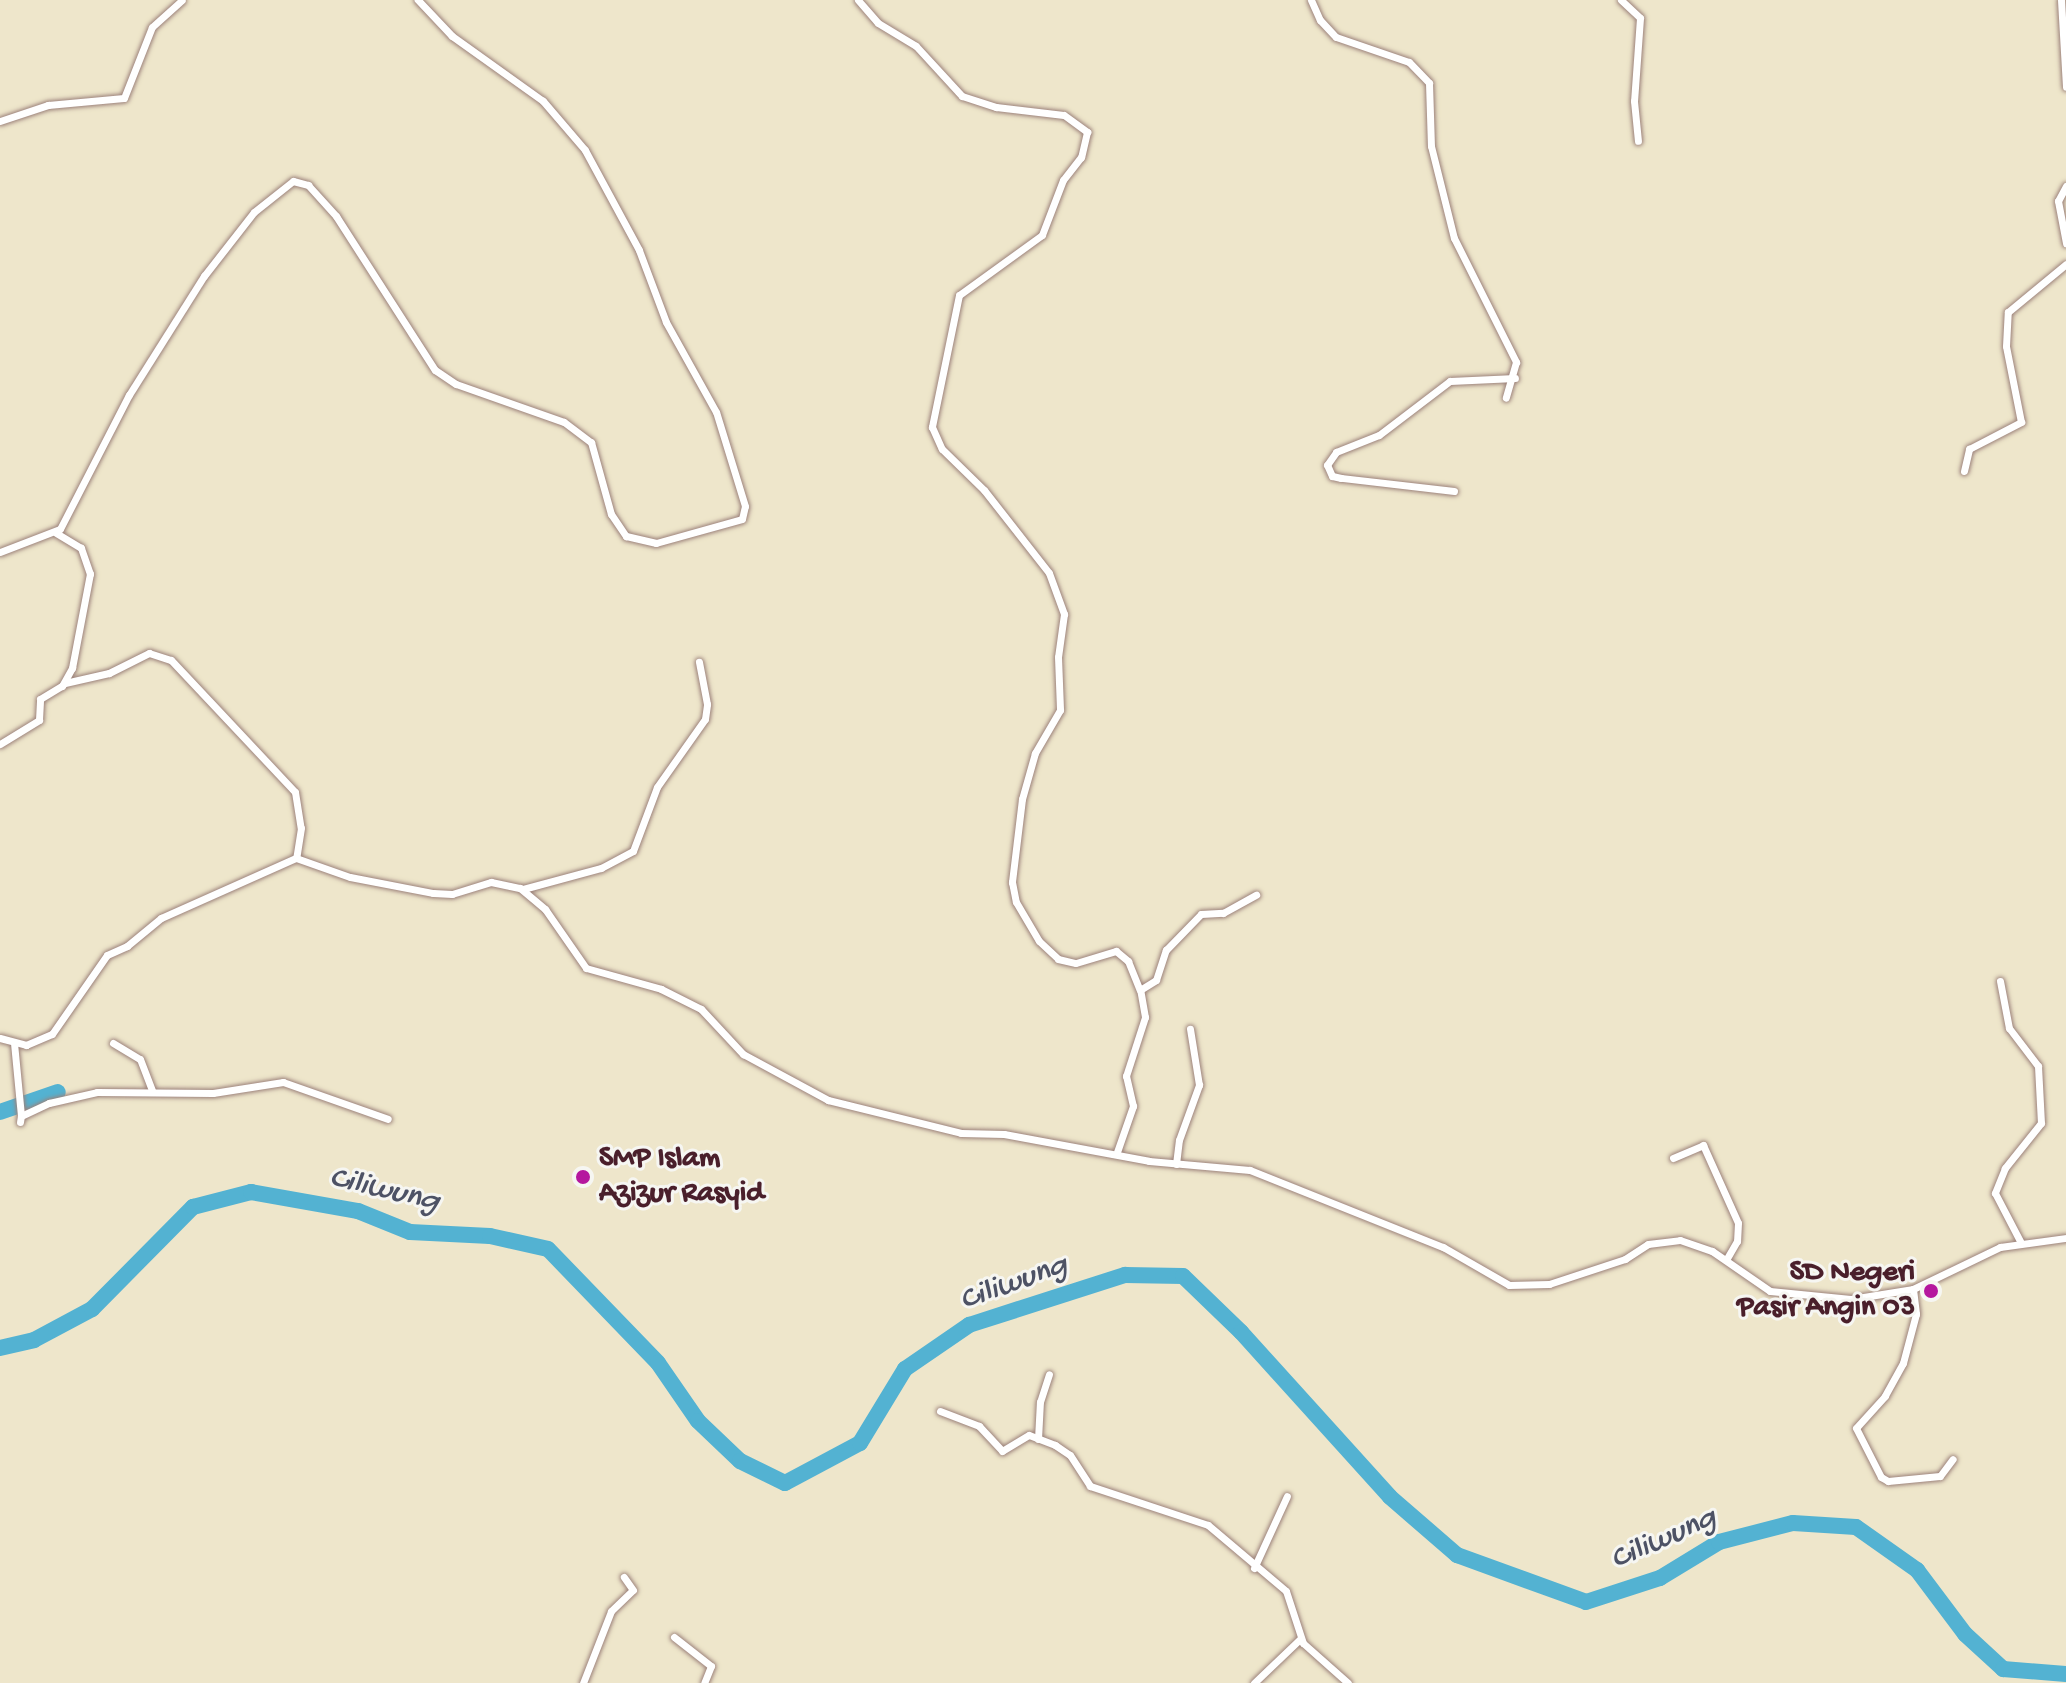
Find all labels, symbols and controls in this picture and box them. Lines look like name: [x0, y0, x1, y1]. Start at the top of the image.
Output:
place label: SMP Islam Azizur Rasyid: [599, 1142, 764, 1212]
water label: Ciliwung: [325, 1160, 443, 1222]
marker: SMP Islam Azizur Rasyid: [574, 1168, 592, 1186]
water label: Ciliwung: [955, 1247, 1073, 1321]
place label: SD Negeri Pasir Angin 03: [1737, 1256, 1915, 1326]
marker: SD Negeri Pasir Angin 03: [1922, 1282, 1940, 1300]
water label: Ciliwung: [1605, 1500, 1723, 1580]

